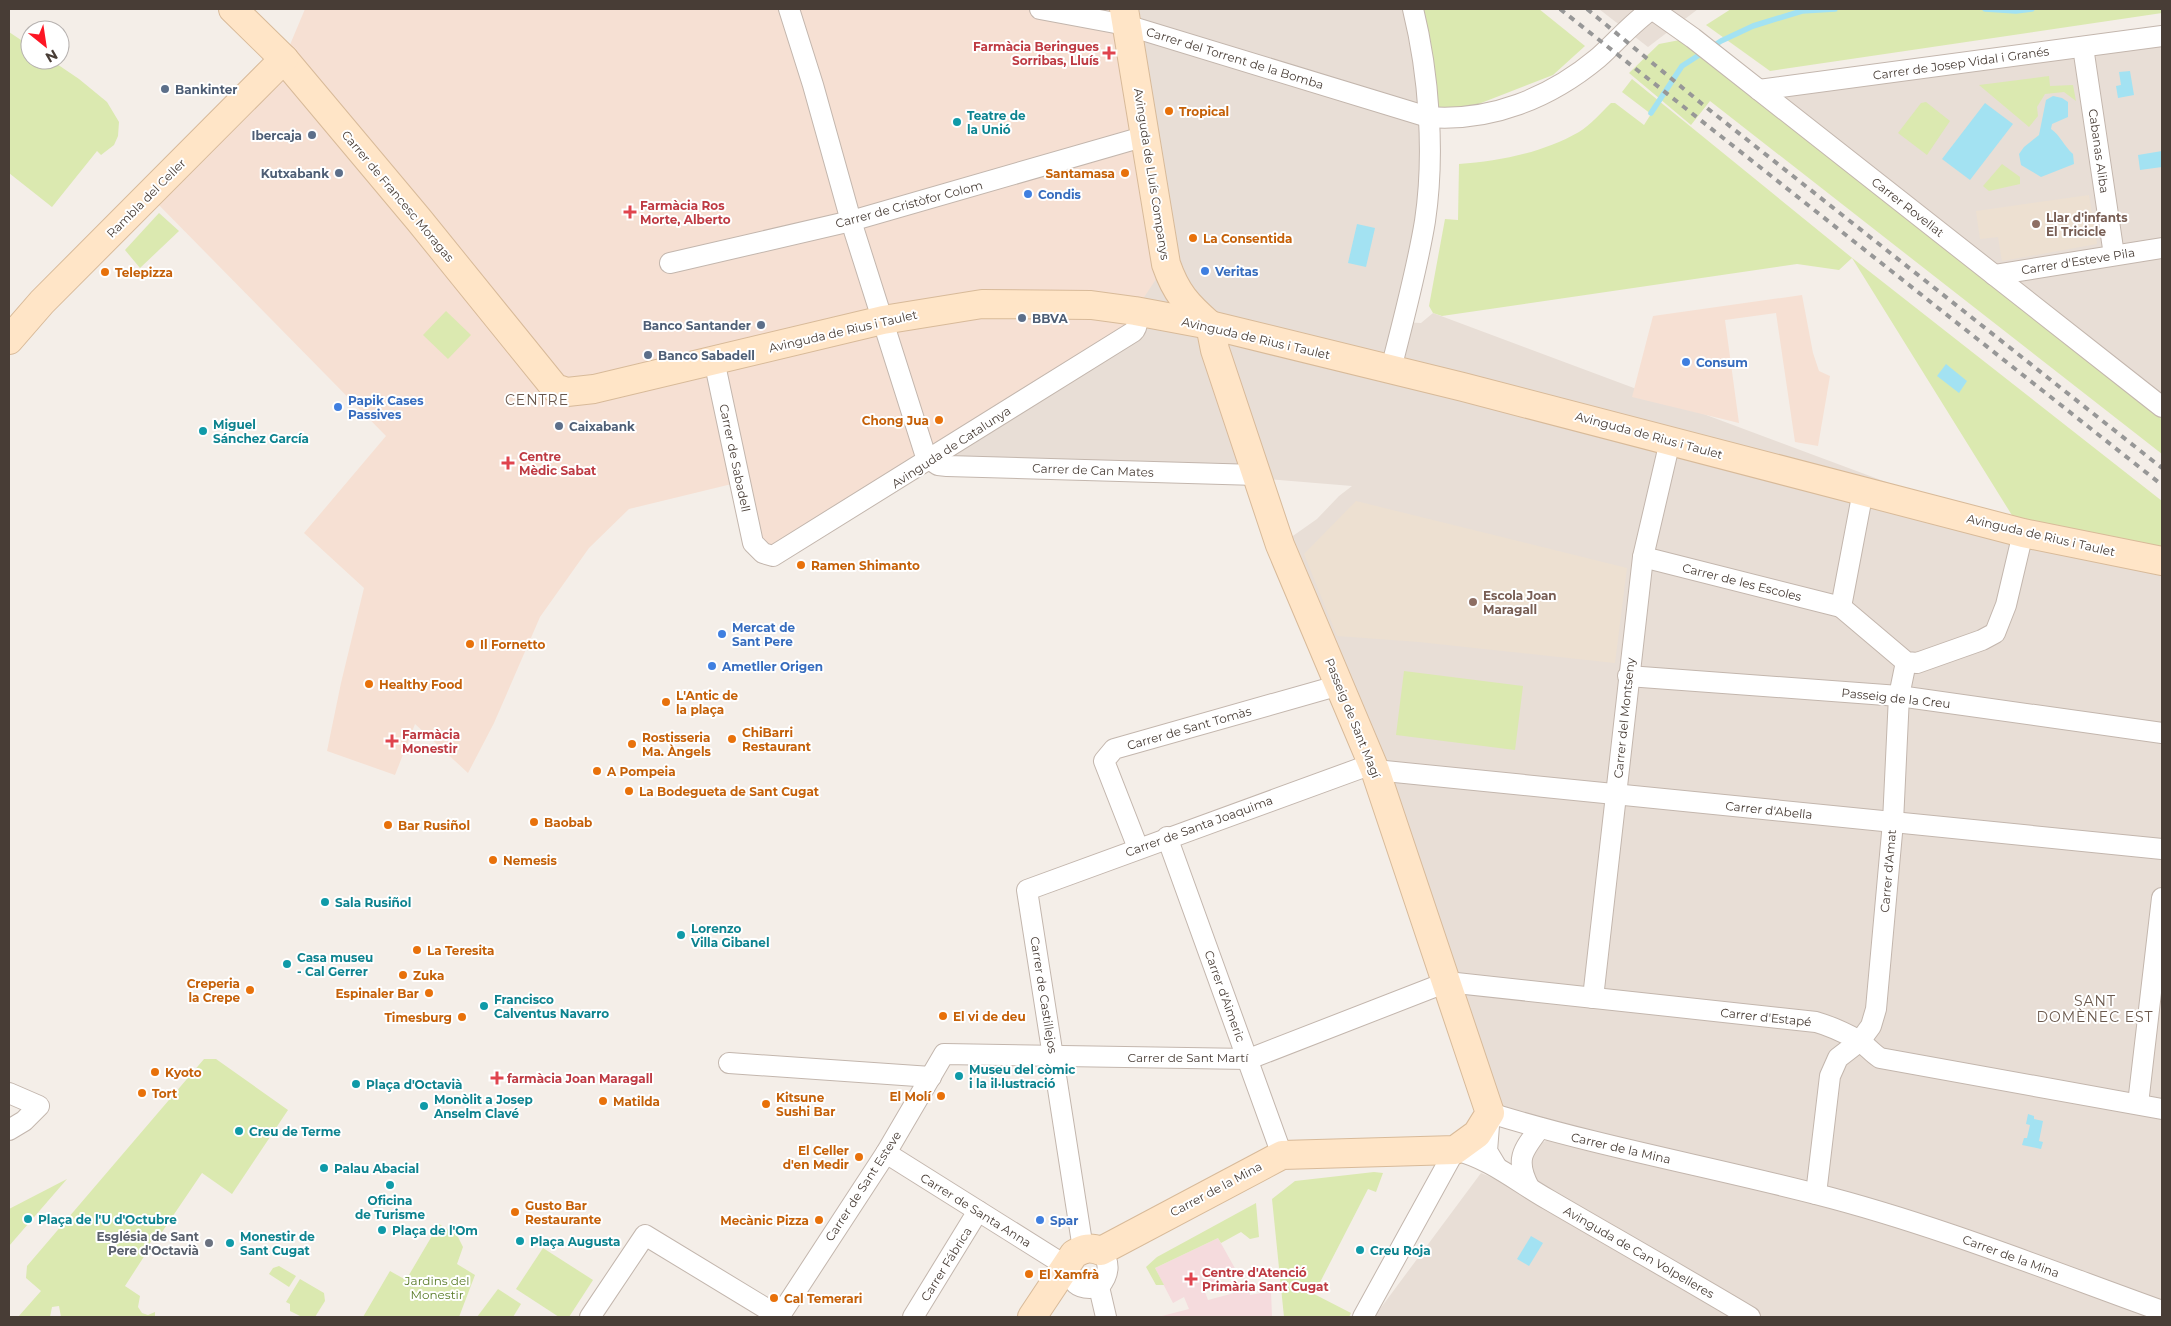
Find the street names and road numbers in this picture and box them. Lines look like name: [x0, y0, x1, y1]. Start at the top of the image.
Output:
street label: Carrer del Torrent de la Bomba: [1144, 24, 1326, 92]
street label: Carrer de Josep Vidal i Granés: [1872, 43, 2050, 83]
street label: Avinguda de Lluís Companys: [1131, 87, 1173, 261]
street label: Cabanas Aliba: [2086, 108, 2112, 194]
street label: Carrer de Francesc Moragas: [339, 127, 457, 265]
street label: Rambla del Celler: [103, 155, 189, 241]
street label: Carrer Rovellat: [1869, 174, 1947, 240]
street label: Carrer de Cristòfor Colom: [834, 177, 984, 231]
street label: Carrer d'Esteve Pila: [2020, 245, 2136, 277]
street label: Avinguda de Rius i Taulet: [767, 307, 919, 355]
street label: Avinguda de Rius i Taulet: [1180, 314, 1332, 362]
street label: Carrer de Sabadell: [716, 403, 754, 513]
street label: Avinguda de Catalunya: [889, 403, 1013, 491]
street label: Avinguda de Rius i Taulet: [1574, 408, 1724, 462]
street label: Carrer de Can Mates: [1032, 460, 1154, 480]
street label: Avinguda de Rius i Taulet: [1965, 511, 2117, 559]
street label: Carrer de les Escoles: [1681, 560, 1803, 604]
street label: Passeig de Sant Magí: [1322, 656, 1384, 781]
street label: Carrer del Montseny: [1610, 656, 1638, 779]
street label: Passeig de la Creu: [1841, 685, 1951, 711]
street label: Carrer de Sant Tomàs: [1125, 703, 1253, 753]
street label: Carrer de Santa Joaquima: [1123, 792, 1275, 860]
street label: Carrer d'Abella: [1725, 798, 1813, 822]
street label: Carrer d'Amat: [1877, 829, 1899, 913]
street label: Carrer de Castillejos: [1027, 935, 1061, 1055]
street label: Carrer d'Aimeric: [1201, 948, 1249, 1044]
street label: Carrer d'Estapé: [1720, 1005, 1812, 1029]
street label: Carrer de Sant Martí: [1128, 1050, 1249, 1065]
street label: Carrer de Sant Esteve: [822, 1128, 904, 1244]
street label: Carrer de la Mina: [1570, 1129, 1672, 1167]
street label: Carrer de la Mina: [1167, 1158, 1265, 1220]
street label: Carrer de Santa Anna: [918, 1170, 1034, 1250]
street label: Avinguda de Can Volpelleres: [1561, 1203, 1717, 1301]
street label: Carrer Fábrica: [917, 1224, 975, 1304]
street label: Carrer de la Mina: [1961, 1232, 2061, 1280]

